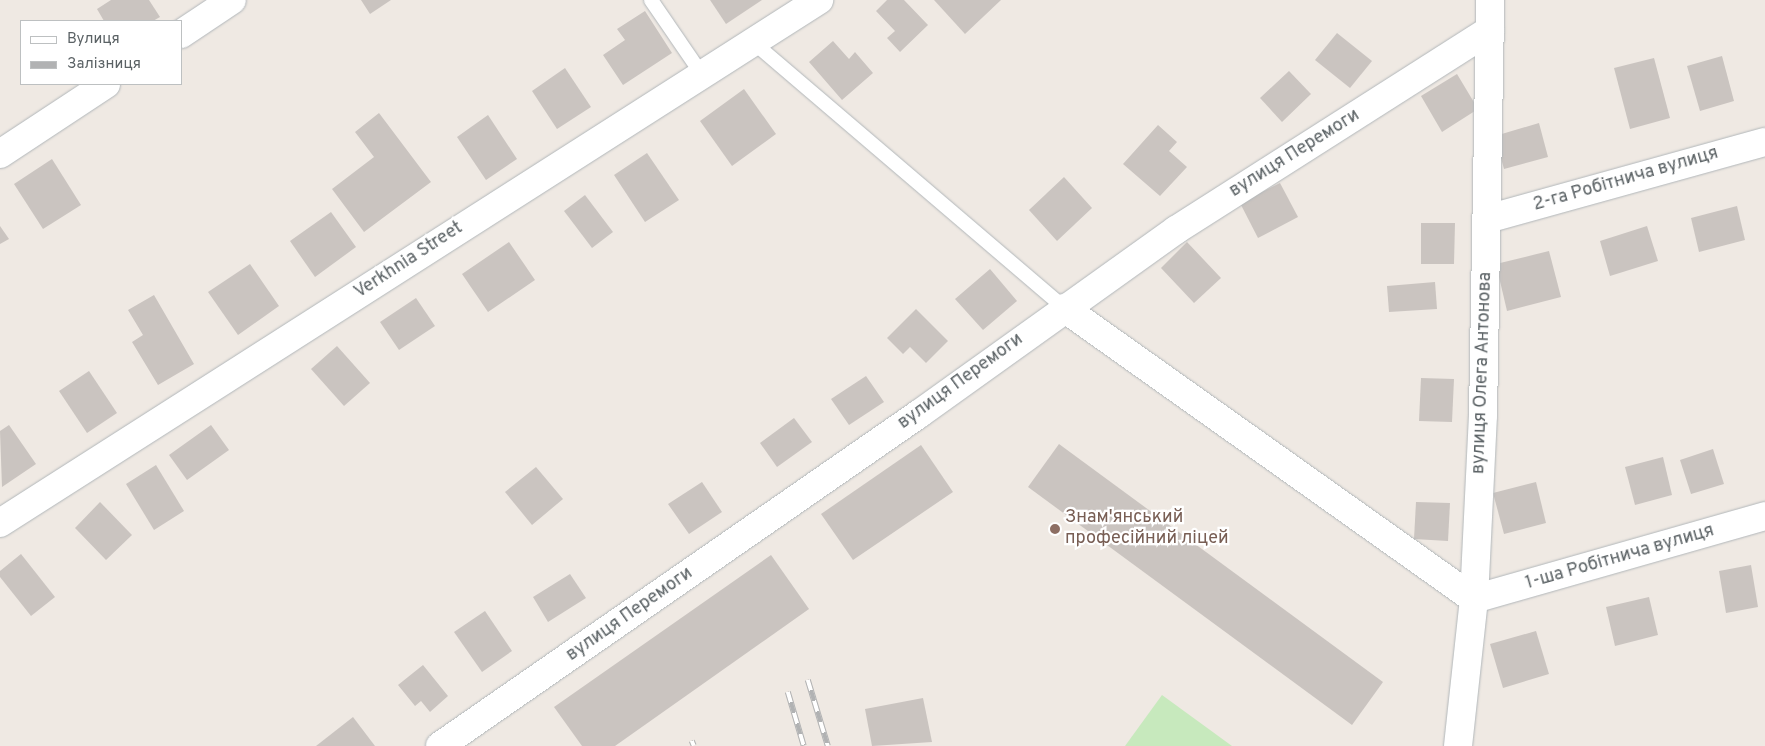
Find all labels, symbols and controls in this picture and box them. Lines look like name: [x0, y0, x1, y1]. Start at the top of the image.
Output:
legend: [20, 20, 182, 85]
text: Вулиця: [67, 30, 120, 49]
text: Залізниця: [67, 55, 141, 74]
street label: вулиця Перемоги: [1226, 105, 1364, 203]
street label: 2-га Робітнича вулиця: [1531, 143, 1721, 217]
street label: Verkhnia Street: [351, 218, 467, 304]
street label: вулиця Олега Антонова: [1469, 271, 1497, 475]
street label: вулиця Перемоги: [894, 329, 1028, 435]
place label: Знам'янський професійний ліцей: [1065, 508, 1229, 550]
street label: 1-ша Робітнича вулиця: [1523, 521, 1717, 595]
marker: Знам'янський професійний ліцей: [1049, 523, 1061, 535]
street label: вулиця Перемоги: [563, 563, 697, 667]

